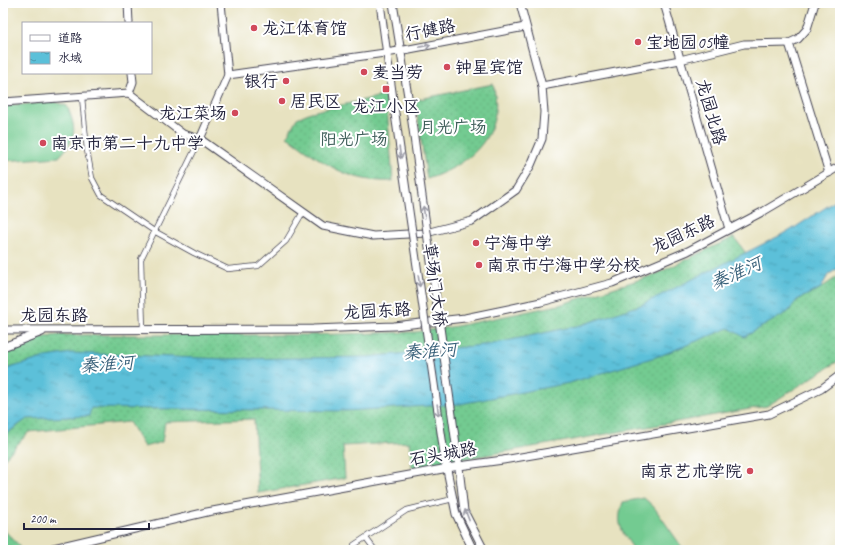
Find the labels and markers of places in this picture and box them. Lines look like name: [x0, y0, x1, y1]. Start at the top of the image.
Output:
place label: 龙江体育馆: [262, 18, 347, 39]
marker: 龙江体育馆: [249, 23, 259, 33]
place label: 宝地园05幢: [646, 32, 729, 53]
marker: 宝地园05幢: [633, 37, 643, 47]
place label: 钟星宾馆: [455, 57, 523, 78]
place label: 麦当劳: [372, 62, 423, 83]
marker: 钟星宾馆: [442, 62, 452, 72]
marker: 麦当劳: [359, 67, 369, 77]
place label: 银行: [244, 71, 278, 92]
marker: 银行: [281, 76, 291, 86]
marker: 龙江小区: [381, 84, 391, 94]
place label: 居民区: [290, 91, 341, 112]
marker: 居民区: [277, 96, 287, 106]
place label: 龙江小区: [352, 96, 420, 117]
place label: 龙江菜场: [159, 103, 227, 124]
marker: 龙江菜场: [230, 108, 240, 118]
place label: 南京市第二十九中学: [51, 133, 204, 154]
marker: 南京市第二十九中学: [38, 138, 48, 148]
place label: 宁海中学: [484, 233, 552, 254]
marker: 宁海中学: [471, 238, 481, 248]
place label: 南京市宁海中学分校: [487, 255, 640, 276]
marker: 南京市宁海中学分校: [474, 260, 484, 270]
place label: 南京艺术学院: [640, 461, 742, 482]
marker: 南京艺术学院: [745, 466, 755, 476]

